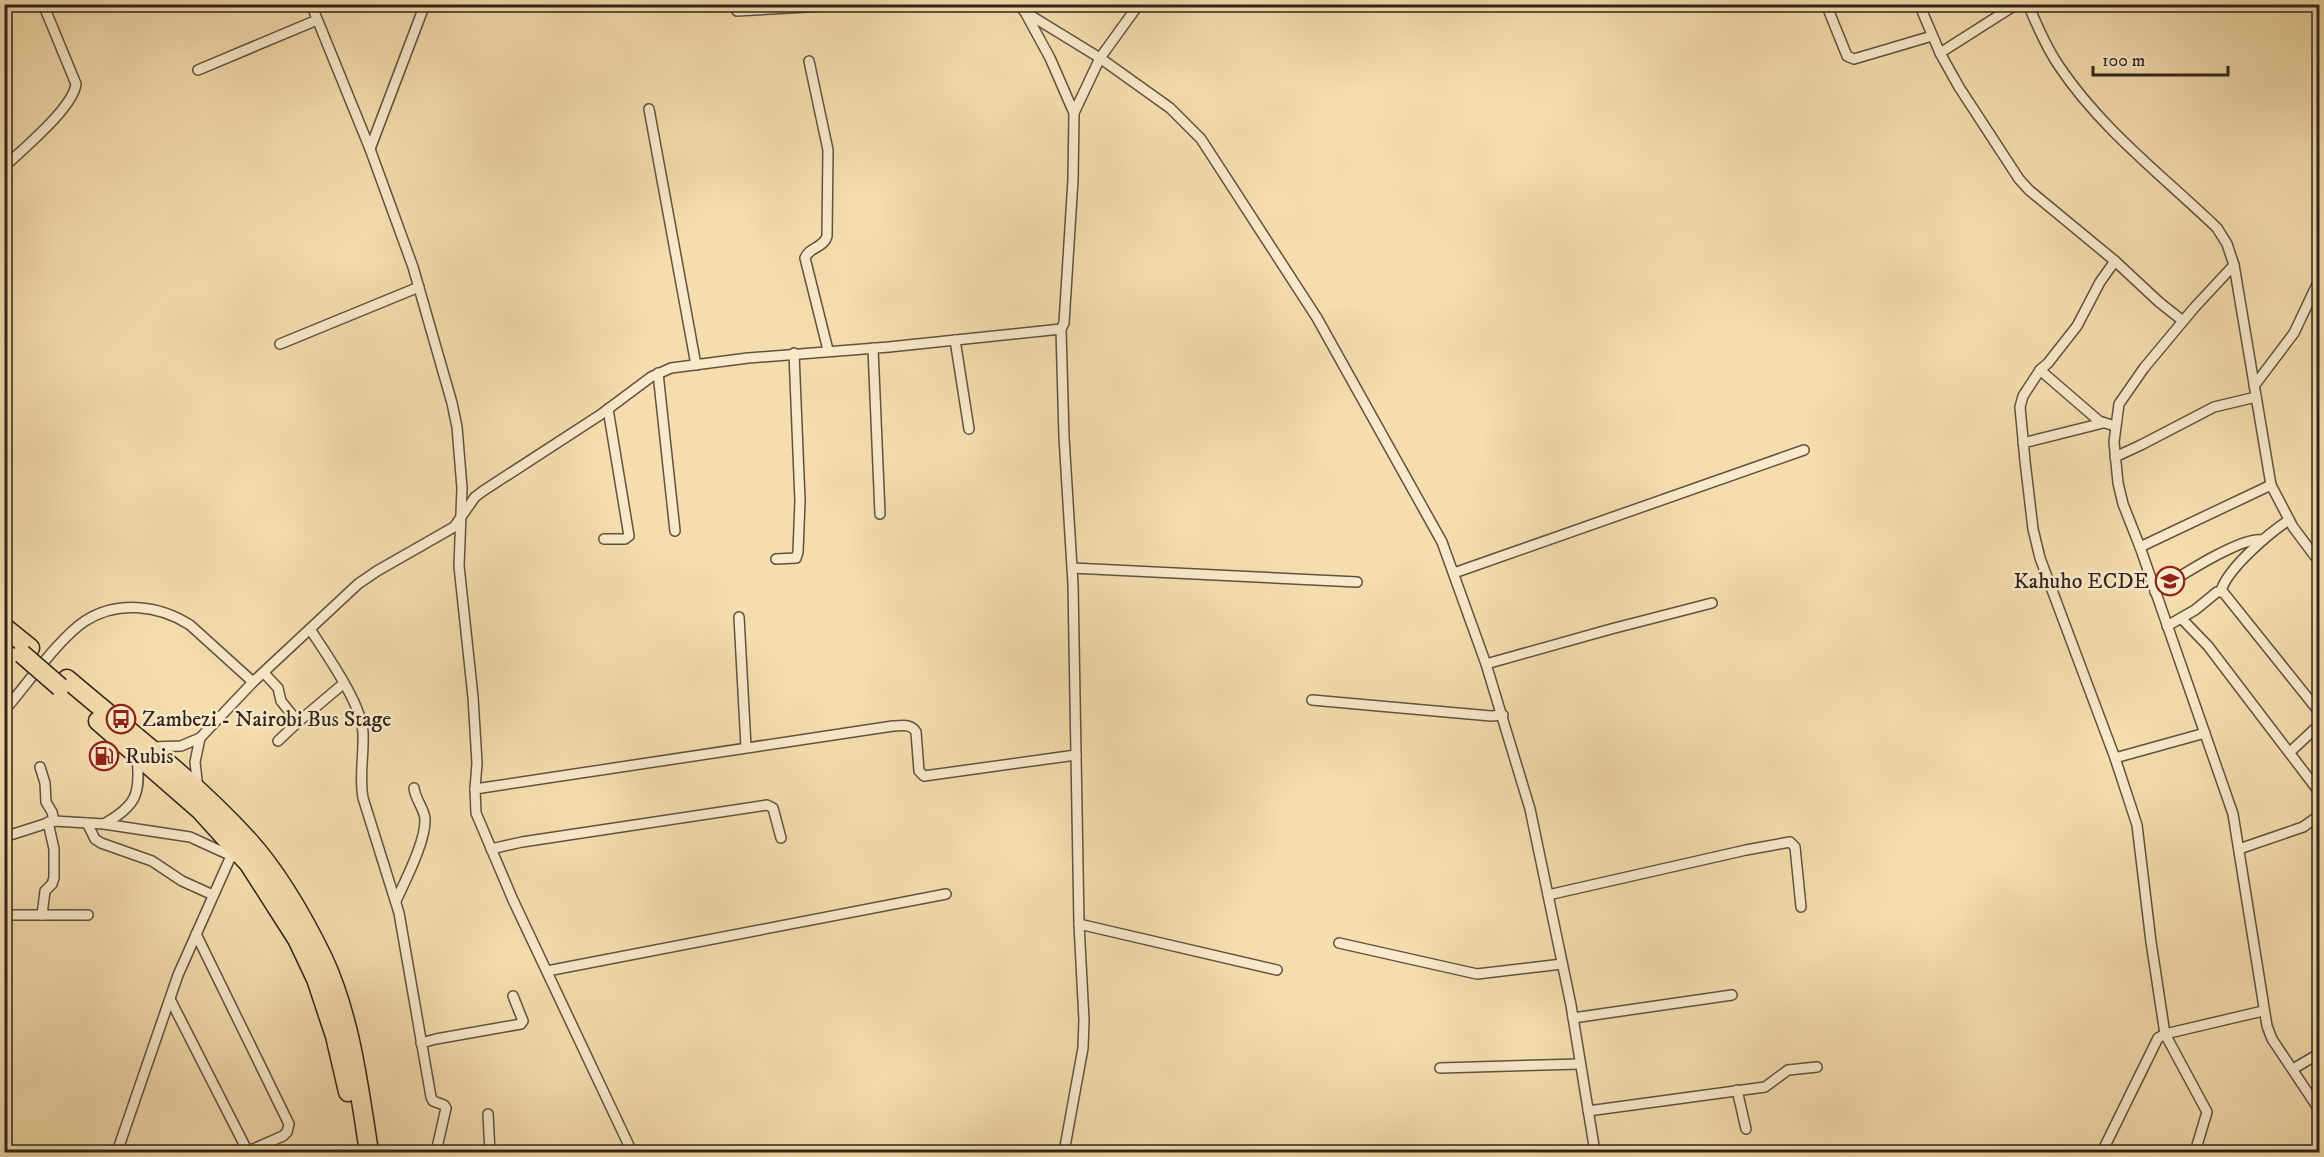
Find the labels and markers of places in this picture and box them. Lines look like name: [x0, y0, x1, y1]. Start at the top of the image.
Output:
school or university icon: Kahuho ECDE: [2154, 565, 2186, 597]
place label: Kahuho ECDE: [2013, 568, 2149, 595]
bus stop icon: Zambezi - Nairobi Bus Stage: [105, 703, 137, 735]
place label: Zambezi - Nairobi Bus Stage: [142, 706, 391, 733]
fuel station icon: Rubis: [88, 740, 120, 772]
place label: Rubis: [125, 743, 174, 770]

